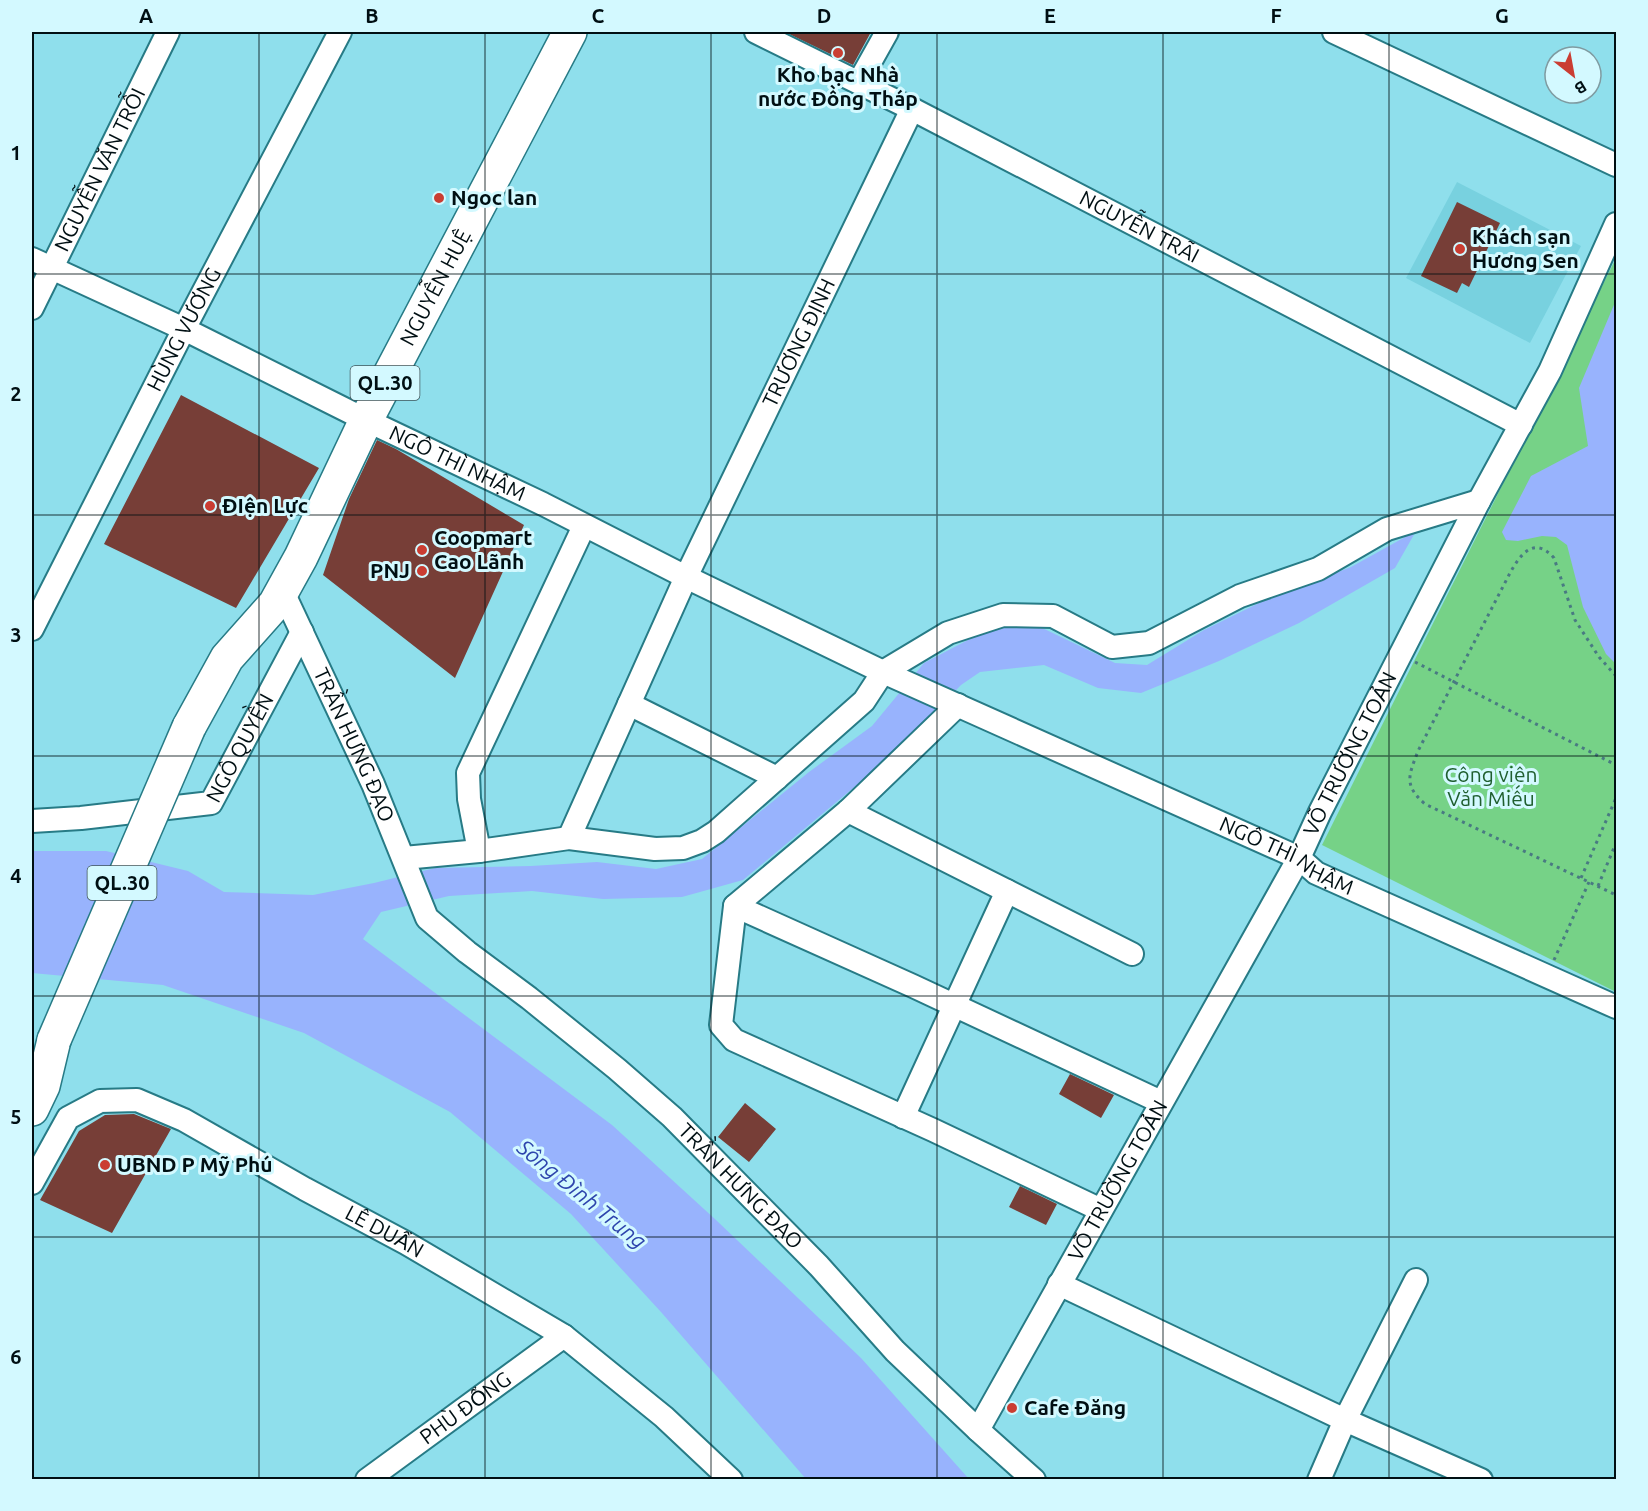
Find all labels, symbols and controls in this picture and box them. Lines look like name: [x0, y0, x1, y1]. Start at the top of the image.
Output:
text: A: [139, 4, 153, 27]
text: B: [365, 4, 379, 27]
text: C: [592, 4, 605, 27]
text: D: [817, 4, 831, 27]
text: E: [1044, 4, 1056, 27]
text: F: [1270, 4, 1282, 27]
text: G: [1495, 4, 1509, 27]
north arrow: [1543, 45, 1603, 105]
marker: Kho bạc Nhà nước Đồng Tháp: [831, 46, 845, 60]
place label: Kho bạc Nhà nước Đồng Tháp: [758, 62, 918, 110]
text: B: [1572, 77, 1590, 98]
street label: NGUYỄN VĂN TRỖI: [49, 84, 150, 255]
text: 1: [10, 141, 22, 164]
place label: Ngoc lan: [451, 185, 537, 209]
street label: NGUYỄN TRÃI: [1076, 185, 1204, 267]
marker: Ngoc lan: [432, 191, 446, 205]
place label: Khách sạn Hương Sen: [1472, 224, 1579, 272]
street label: NGUYỄN HUỆ: [394, 225, 475, 349]
marker: Khách sạn Hương Sen: [1453, 242, 1467, 256]
street label: HÙNG VƯƠNG: [142, 263, 225, 395]
street label: TRƯƠNG ĐỊNH: [757, 274, 839, 411]
road number: QL.30: [350, 366, 420, 400]
text: 2: [10, 382, 22, 405]
street label: NGÔ THÌ NHẬM: [386, 420, 530, 505]
place label: ĐIện Lực: [222, 493, 308, 517]
marker: ĐIện Lực: [203, 499, 217, 513]
place label: Coopmart Cao Lãnh: [434, 525, 532, 573]
marker: Coopmart Cao Lãnh: [415, 543, 429, 557]
place label: PNJ: [370, 558, 410, 582]
marker: PNJ: [415, 564, 429, 578]
text: 3: [10, 623, 22, 646]
street label: TRẦN HƯNG ĐẠO: [309, 664, 400, 825]
street label: VÕ TRƯỜNG TOẢN: [1298, 667, 1401, 839]
street label: NGÔ QUYỀN: [201, 689, 278, 806]
park label: Công viên Văn Miếu: [1445, 762, 1537, 810]
street label: NGÔ THÌ NHẬM: [1216, 811, 1358, 899]
text: 4: [10, 864, 22, 887]
road number: QL.30: [88, 866, 156, 900]
street label: VÕ TRƯỜNG TOẢN: [1062, 1096, 1172, 1265]
text: 5: [10, 1105, 22, 1128]
street label: TRẦN HƯNG ĐẠO: [674, 1118, 808, 1253]
water label: Sông Đình Trung: [512, 1133, 652, 1253]
place label: UBND P Mỹ Phú: [117, 1152, 273, 1176]
marker: UBND P Mỹ Phú: [98, 1158, 112, 1172]
street label: LÊ DUẨN: [342, 1200, 428, 1262]
text: 6: [10, 1345, 22, 1368]
street label: PHÙ ĐỔNG: [415, 1366, 515, 1448]
place label: Cafe Đăng: [1024, 1395, 1126, 1419]
marker: Cafe Đăng: [1005, 1401, 1019, 1415]

